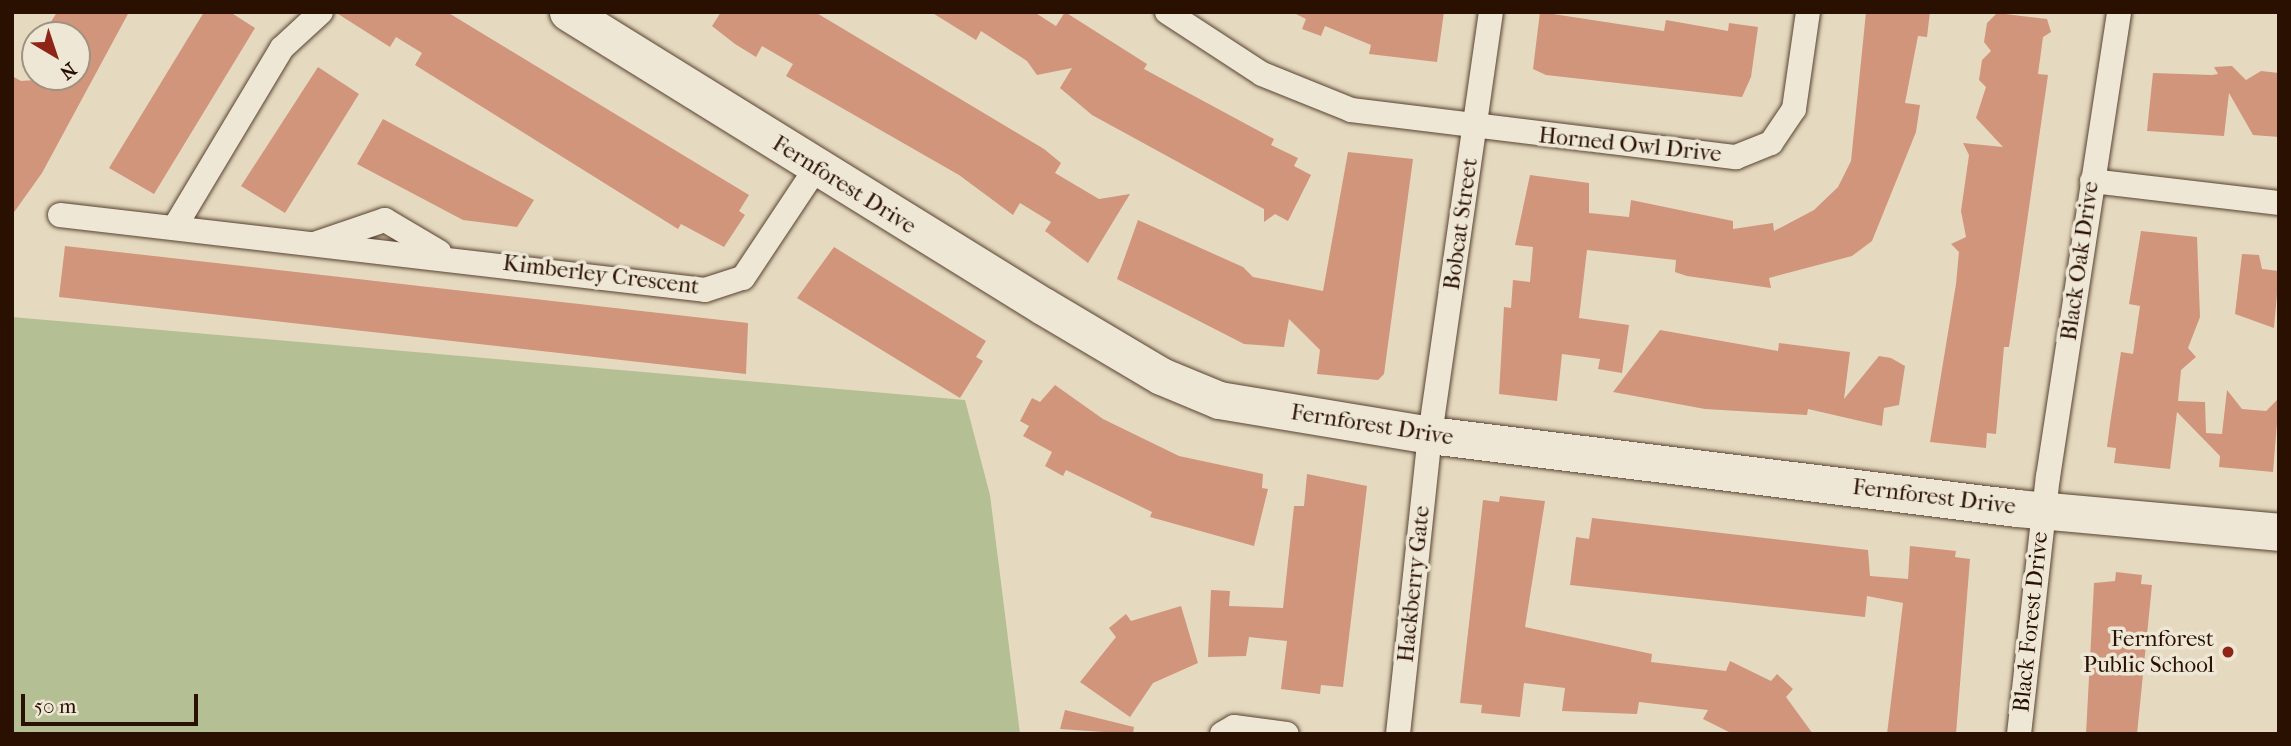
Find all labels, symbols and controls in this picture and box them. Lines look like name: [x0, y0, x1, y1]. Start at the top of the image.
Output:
north arrow: [21, 21, 91, 91]
text: N: [55, 58, 80, 84]
street label: Horned Owl Drive: [1537, 122, 1723, 168]
street label: Fernforest Drive: [767, 130, 921, 240]
street label: Bobcat Street: [1438, 156, 1484, 292]
street label: Black Oak Drive: [2055, 180, 2105, 342]
street label: Kimberley Crescent: [501, 249, 701, 301]
street label: Fernforest Drive: [1289, 399, 1455, 451]
street label: Fernforest Drive: [1851, 473, 2017, 521]
street label: Hackberry Gate: [1392, 504, 1436, 664]
street label: Black Forest Drive: [2008, 530, 2054, 714]
place label: Fernforest Public School: [2083, 625, 2214, 679]
marker: Fernforest Public School: [2220, 644, 2236, 660]
scale bar: [24, 680, 201, 724]
text: 50 m: [34, 694, 77, 718]

